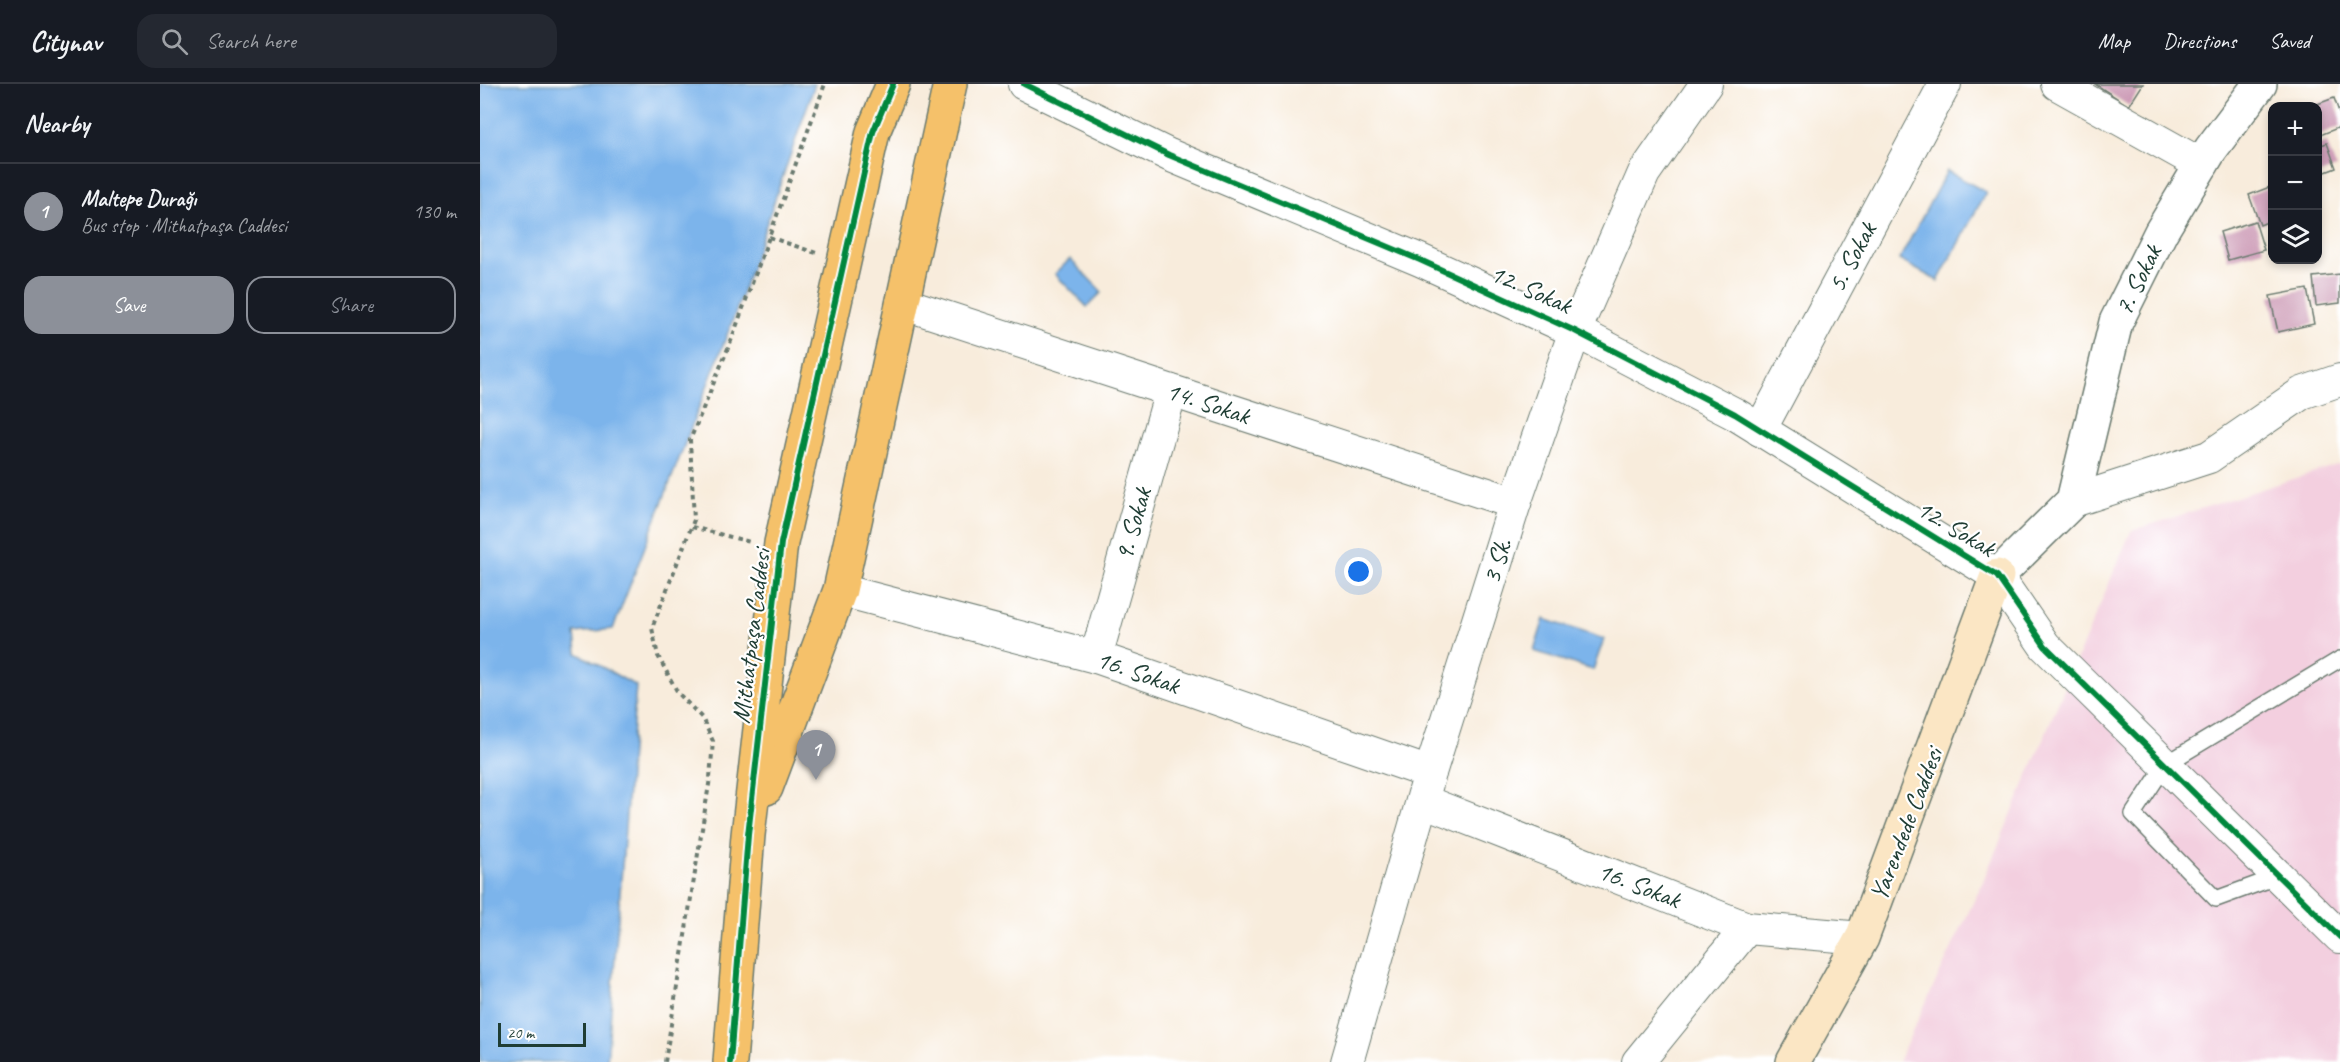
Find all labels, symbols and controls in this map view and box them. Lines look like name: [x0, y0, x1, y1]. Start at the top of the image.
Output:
search box: [137, 14, 557, 68]
text: Citynav: [30, 24, 101, 59]
icon: search: [158, 25, 191, 58]
text: Search here: [206, 27, 296, 55]
text: Map: [2098, 28, 2130, 54]
text: Directions: [2163, 28, 2236, 54]
text: Saved: [2269, 28, 2310, 54]
map controls: [2268, 102, 2322, 264]
button: +: [2268, 102, 2322, 156]
text: Nearby: [24, 107, 89, 140]
button: −: [2268, 156, 2322, 210]
text: Maltepe Durağı: [81, 185, 196, 213]
text: 1: [39, 199, 48, 224]
text: 130 m: [413, 199, 456, 224]
button: layers: [2268, 210, 2322, 264]
text: Bus stop · Mithatpaşa Caddesi: [81, 213, 287, 238]
street label: 5. Sokak: [1820, 215, 1885, 297]
street label: 7. Sokak: [2107, 238, 2170, 321]
street label: 12. Sokak: [1485, 256, 1578, 322]
button: Save: [24, 276, 234, 334]
button: Share: [246, 276, 456, 334]
street label: 14. Sokak: [1162, 374, 1255, 432]
street label: 9. Sokak: [1107, 482, 1159, 564]
street label: 12. Sokak: [1911, 492, 2003, 565]
street label: 3 Sk.: [1475, 534, 1520, 588]
street label: Mithatpaşa Caddesi: [724, 544, 778, 725]
your location: [1344, 557, 1373, 586]
street label: 16. Sokak: [1092, 642, 1185, 702]
pin: 1: [796, 730, 836, 780]
street label: Yarendede Caddesi: [1862, 740, 1951, 905]
street label: 16. Sokak: [1593, 854, 1686, 916]
scale bar: [498, 1020, 586, 1048]
text: 20 m: [507, 1023, 534, 1043]

